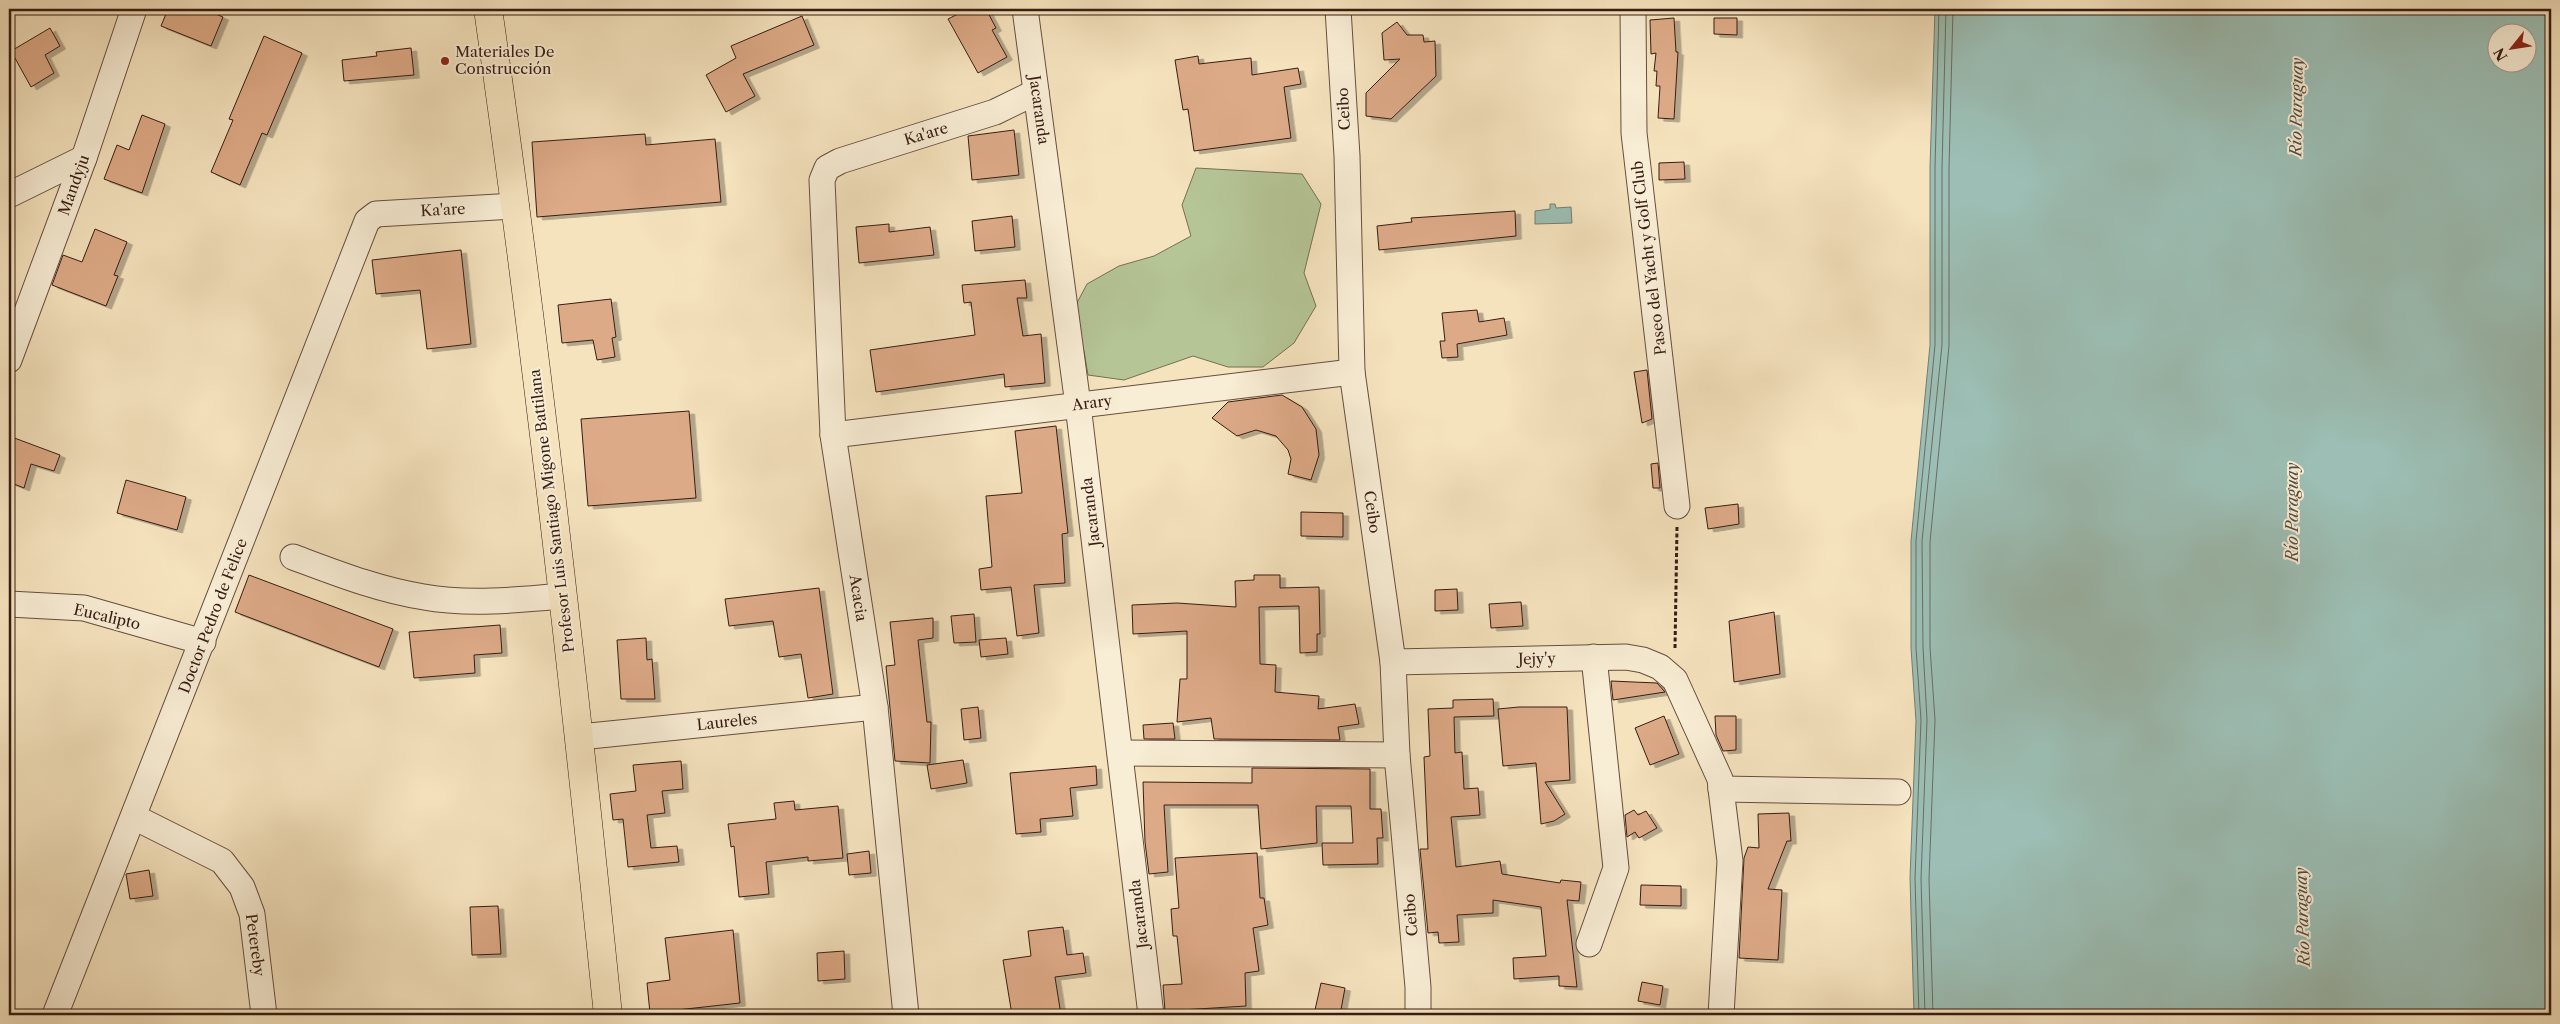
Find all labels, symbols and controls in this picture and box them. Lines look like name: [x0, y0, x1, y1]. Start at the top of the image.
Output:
north arrow: [2488, 22, 2538, 72]
place label: Materiales De Construcción: [455, 42, 554, 78]
text: N: [2490, 45, 2512, 64]
marker: Materiales De Construcción: [439, 55, 451, 67]
water label: Río Paraguay: [2285, 57, 2307, 159]
street label: Jacaranda: [1025, 72, 1054, 146]
street label: Ceibo: [1333, 87, 1354, 131]
street label: Ka'are: [902, 118, 950, 149]
street label: Mandyju: [54, 152, 93, 218]
street label: Paseo del Yacht y Golf Club: [1627, 160, 1670, 356]
street label: Ka'are: [420, 199, 466, 220]
street label: Profesor Luis Santiago Migone Battilana: [525, 368, 578, 654]
street label: Arary: [1070, 391, 1114, 414]
water label: Río Paraguay: [2282, 463, 2302, 563]
street label: Jacaranda: [1077, 476, 1104, 550]
street label: Ceibo: [1360, 489, 1385, 534]
street label: Doctor Pedro de Felice: [174, 536, 251, 696]
street label: Acacia: [845, 572, 872, 623]
street label: Eucalipto: [72, 600, 142, 633]
street label: Jejy'y: [1516, 649, 1557, 668]
street label: Laureles: [696, 709, 758, 734]
water label: Río Paraguay: [2290, 867, 2314, 969]
street label: Jacaranda: [1125, 878, 1152, 952]
street label: Ceibo: [1399, 893, 1422, 937]
street label: Petereby: [242, 912, 269, 978]

